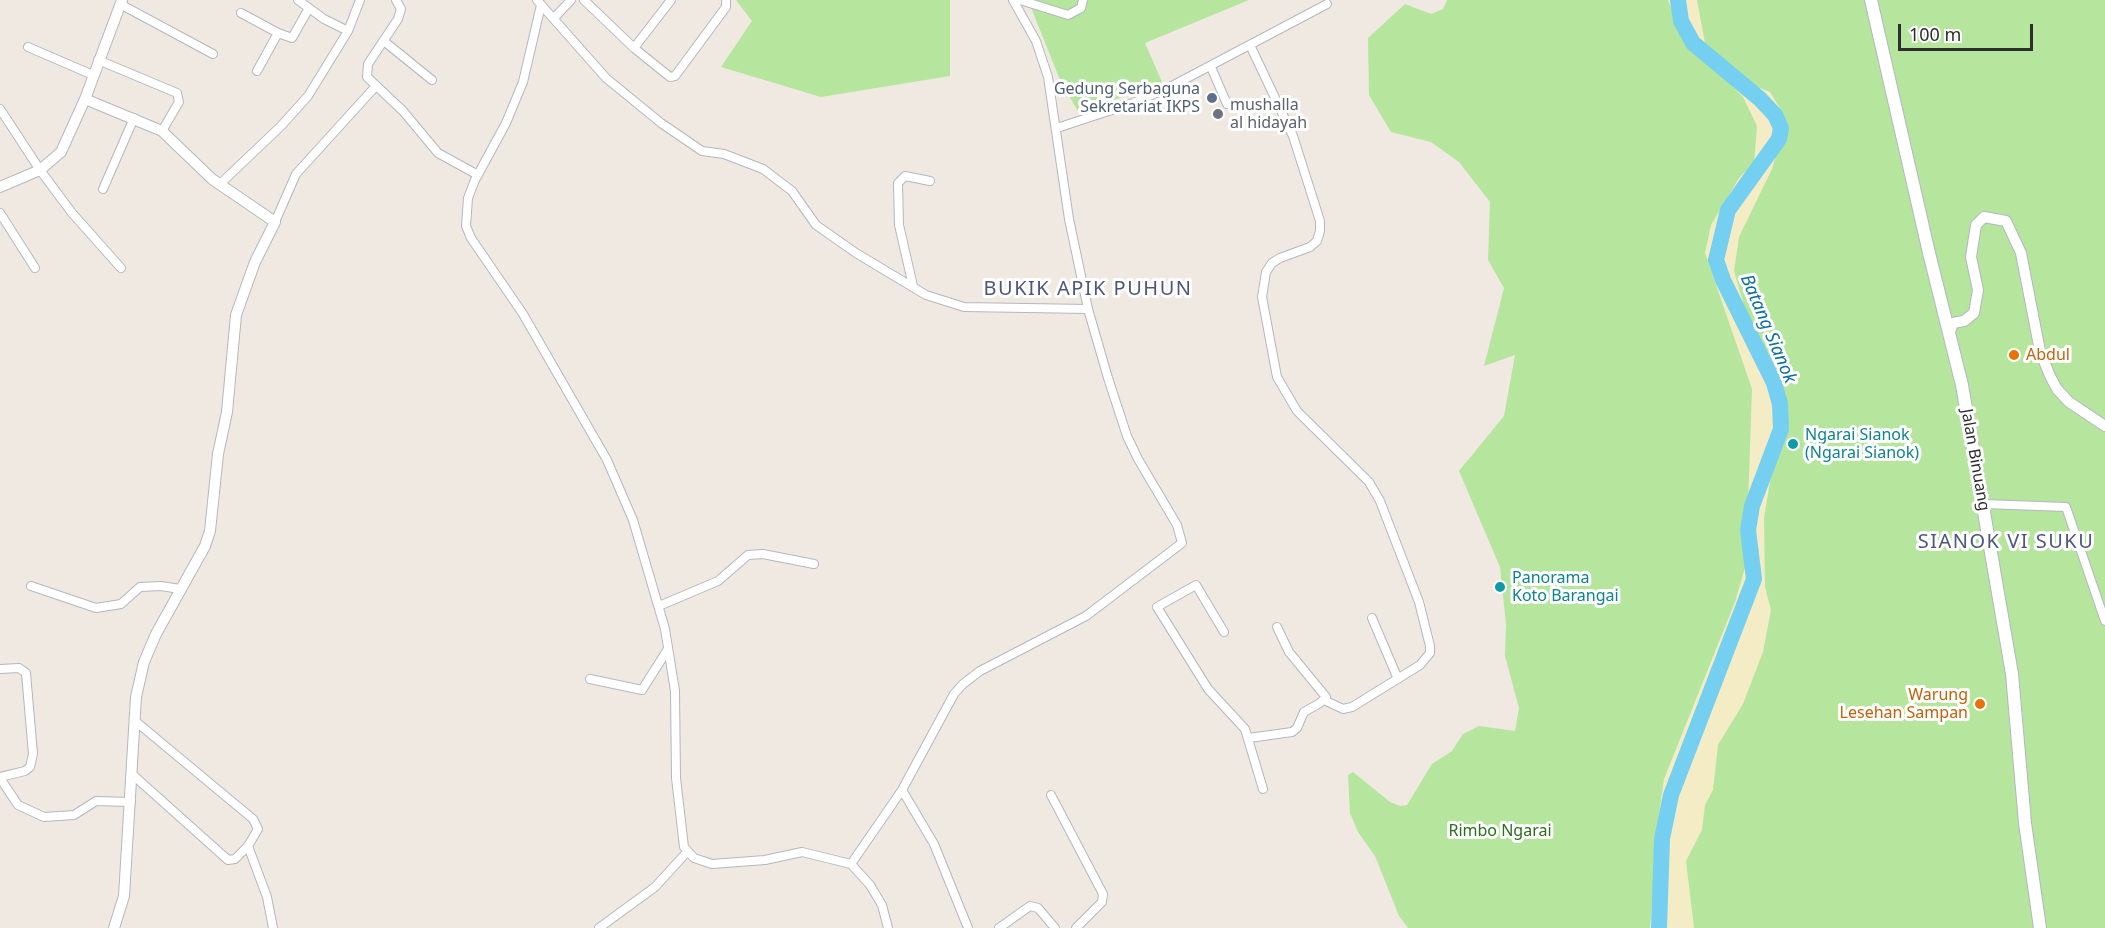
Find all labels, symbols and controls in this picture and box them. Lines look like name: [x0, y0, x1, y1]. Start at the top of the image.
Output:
scale bar: [1901, 12, 2036, 50]
text: 100 m: [1909, 22, 1961, 46]
place label: Gedung Serbaguna Sekretariat IKPS: [1054, 79, 1200, 117]
marker: Gedung Serbaguna Sekretariat IKPS: [1205, 91, 1219, 105]
place label: mushalla al hidayah: [1230, 95, 1307, 133]
marker: mushalla al hidayah: [1211, 107, 1225, 121]
water label: Batang Sianok: [1735, 271, 1801, 387]
district label: BUKIK APIK PUHUN: [984, 277, 1192, 301]
place label: Abdul: [2026, 345, 2070, 365]
marker: Abdul: [2007, 348, 2021, 362]
street label: Jalan Binuang: [1957, 407, 1993, 513]
place label: Ngarai Sianok (Ngarai Sianok): [1805, 425, 1919, 463]
marker: Ngarai Sianok (Ngarai Sianok): [1786, 437, 1800, 451]
district label: SIANOK VI SUKU: [1918, 530, 2094, 554]
place label: Panorama Koto Barangai: [1512, 568, 1619, 606]
marker: Panorama Koto Barangai: [1493, 580, 1507, 594]
place label: Warung Lesehan Sampan: [1840, 685, 1968, 723]
marker: Warung Lesehan Sampan: [1973, 697, 1987, 711]
park label: Rimbo Ngarai: [1448, 821, 1552, 841]

